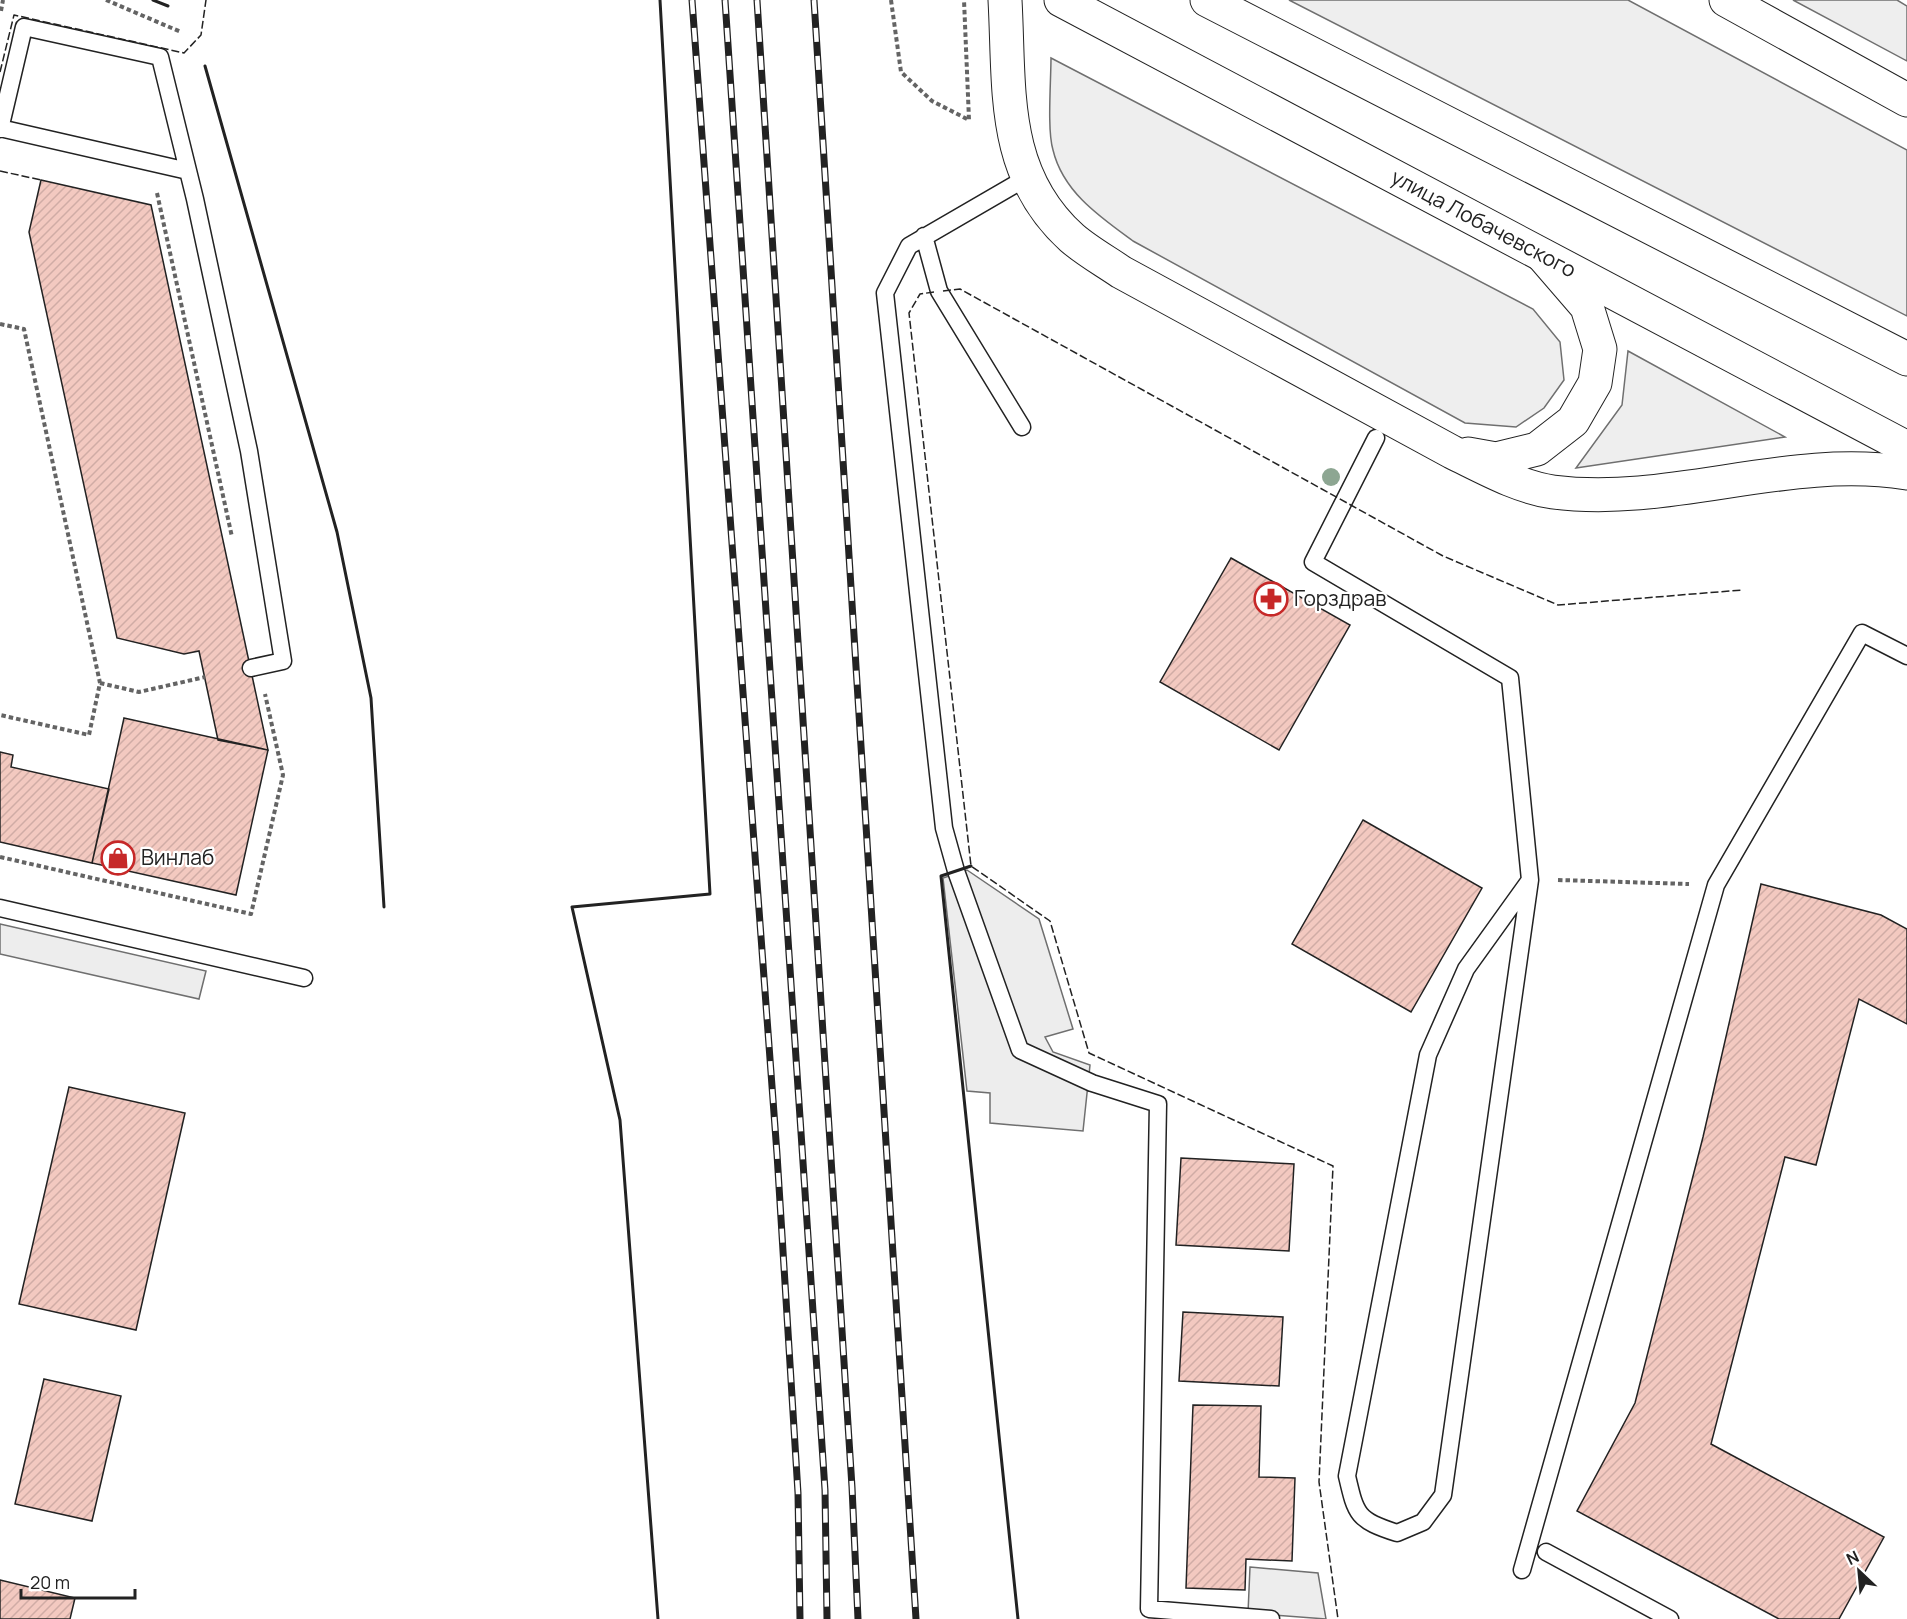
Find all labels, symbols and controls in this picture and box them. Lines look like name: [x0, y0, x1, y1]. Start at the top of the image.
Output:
street label: улица Лобачевского: [1386, 162, 1581, 283]
pharmacy icon: Горздрав: [1253, 581, 1289, 617]
place label: Горздрав: [1294, 584, 1386, 612]
shop icon: Винлаб: [100, 840, 136, 876]
place label: Винлаб: [141, 843, 214, 871]
north arrow: [1829, 1541, 1889, 1601]
text: N: [1842, 1545, 1862, 1570]
scale bar: [21, 1562, 135, 1600]
text: 20 m: [30, 1570, 70, 1594]

